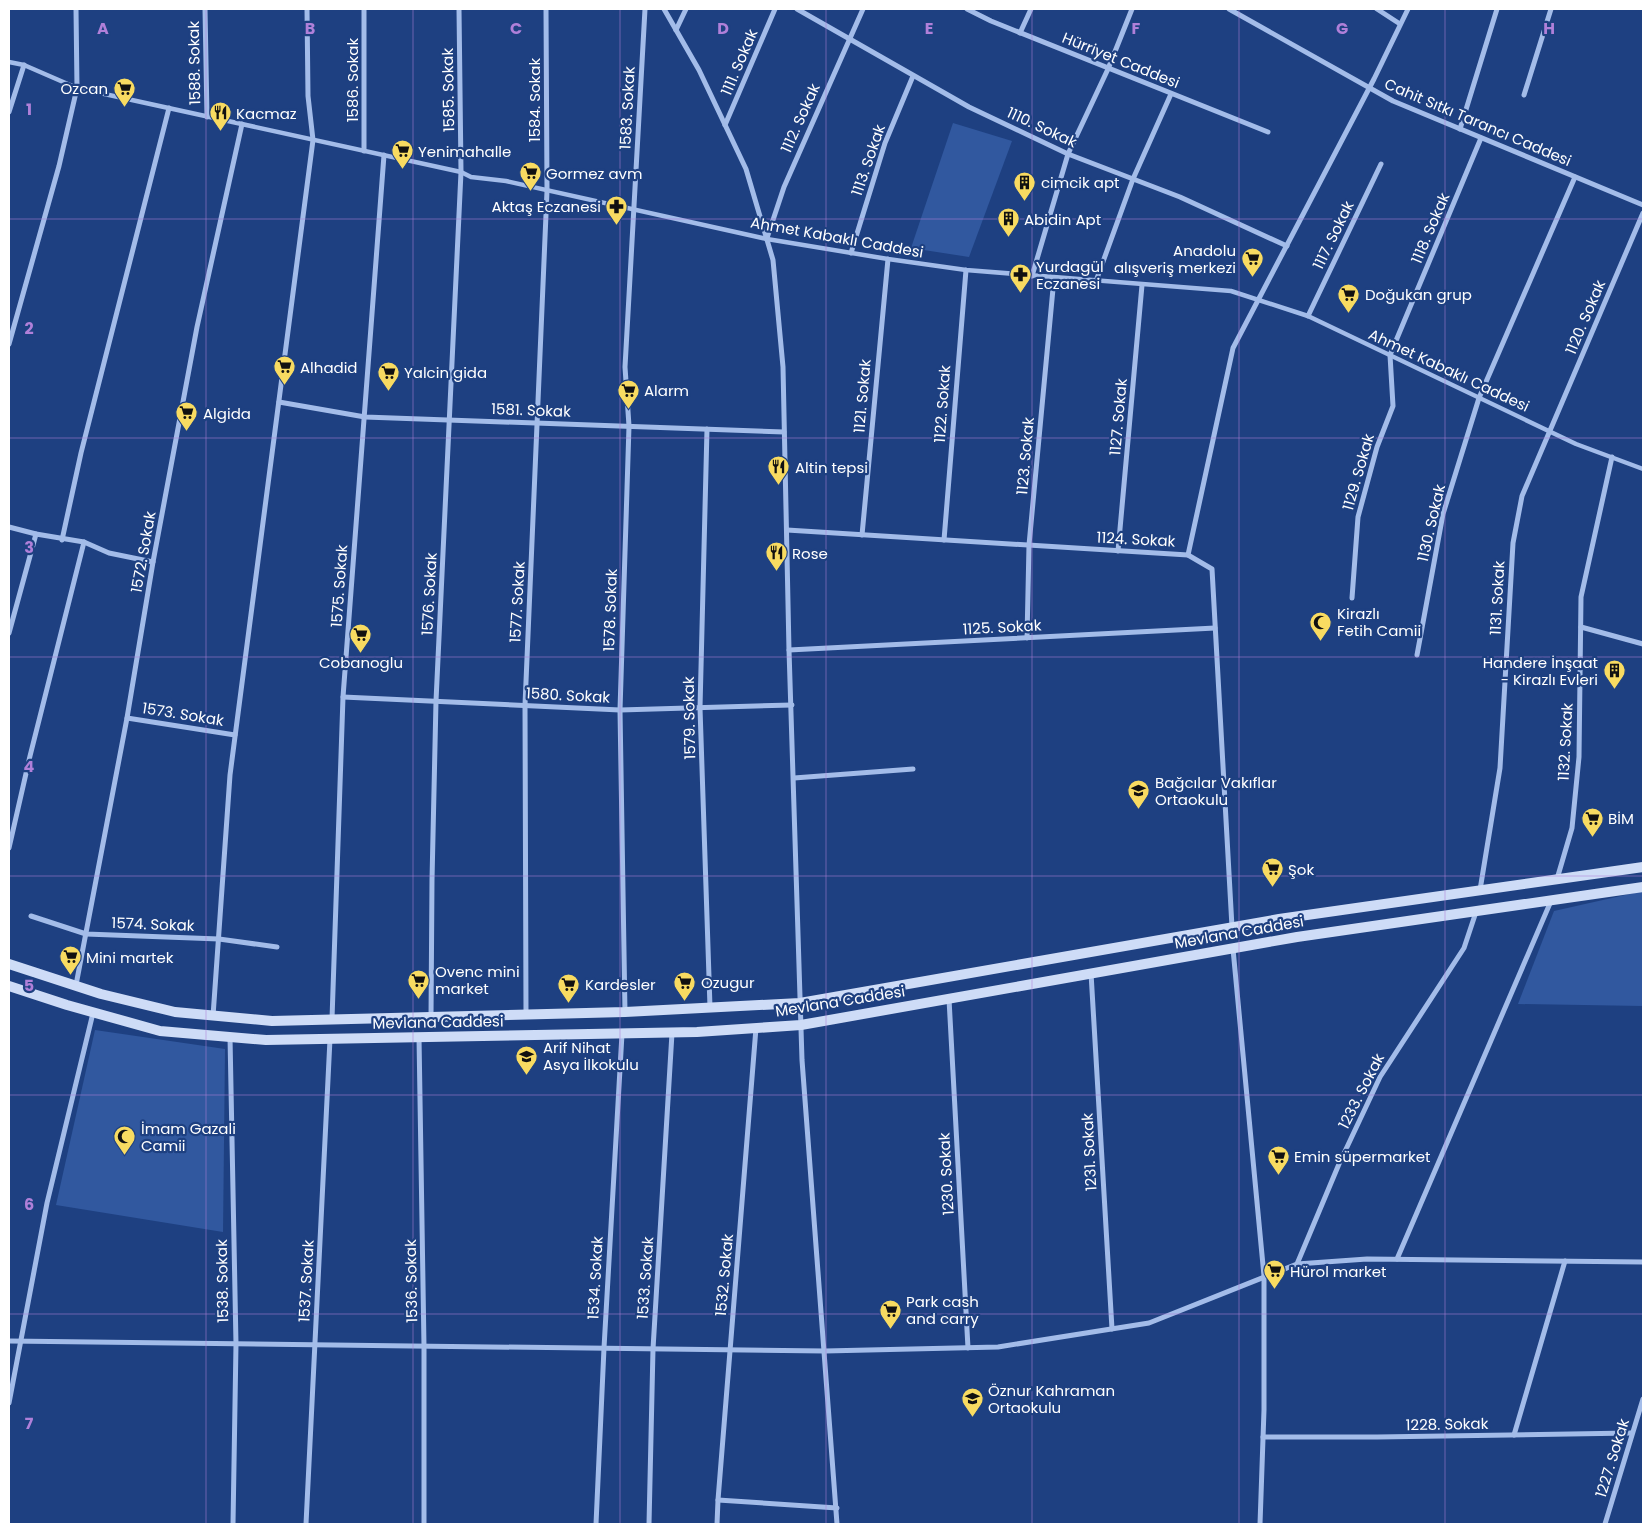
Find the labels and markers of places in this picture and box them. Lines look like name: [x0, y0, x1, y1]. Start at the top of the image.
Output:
supermarket icon: Ozcan: [112, 76, 136, 107]
place label: Ozcan: [61, 78, 108, 99]
restaurant icon: Kacmaz: [208, 101, 232, 132]
place label: Kacmaz: [236, 103, 297, 124]
supermarket icon: Yenimahalle: [390, 139, 414, 170]
place label: Yenimahalle: [418, 141, 511, 162]
supermarket icon: Gormez avm: [518, 161, 542, 192]
place label: Gormez avm: [546, 163, 642, 184]
building icon: cimcik apt: [1013, 170, 1037, 201]
place label: cimcik apt: [1041, 172, 1120, 193]
pharmacy icon: Aktaş Eczanesi: [605, 194, 629, 225]
place label: Aktaş Eczanesi: [492, 196, 601, 217]
building icon: Abidin Apt: [996, 207, 1020, 238]
place label: Abidin Apt: [1024, 209, 1101, 230]
place label: Anadolu alışveriş merkezi: [1114, 240, 1236, 278]
supermarket icon: Anadolu alışveriş merkezi: [1240, 247, 1264, 278]
place label: Yurdagül Eczanesi: [1036, 256, 1104, 294]
pharmacy icon: Yurdagül Eczanesi: [1008, 263, 1032, 294]
supermarket icon: Doğukan grup: [1337, 282, 1361, 313]
place label: Doğukan grup: [1365, 284, 1472, 305]
supermarket icon: Alhadid: [272, 355, 296, 386]
place label: Alhadid: [300, 357, 358, 378]
supermarket icon: Yalcin gida: [376, 360, 400, 391]
place label: Yalcin gida: [404, 362, 487, 383]
supermarket icon: Alarm: [616, 378, 640, 409]
place label: Alarm: [644, 380, 689, 401]
supermarket icon: Algida: [175, 401, 199, 432]
place label: Algida: [203, 403, 251, 424]
restaurant icon: Altin tepsi: [767, 455, 791, 486]
place label: Altin tepsi: [795, 457, 868, 478]
restaurant icon: Rose: [764, 541, 788, 572]
place label: Rose: [792, 543, 828, 564]
place label: Kirazlı Fetih Camii: [1337, 603, 1421, 641]
mosque icon: Kirazlı Fetih Camii: [1309, 610, 1333, 641]
supermarket icon: Cobanoglu: [349, 622, 373, 653]
place label: Cobanoglu: [319, 652, 403, 673]
place label: Handere İnşaat - Kirazlı Evleri: [1483, 652, 1598, 690]
building icon: Handere İnşaat - Kirazlı Evleri: [1602, 659, 1626, 690]
place label: Bağcılar Vakıflar Ortaokulu: [1155, 772, 1277, 810]
school or university icon: Bağcılar Vakıflar Ortaokulu: [1127, 779, 1151, 810]
supermarket icon: BİM: [1580, 806, 1604, 837]
place label: BİM: [1608, 808, 1634, 829]
supermarket icon: Şok: [1260, 857, 1284, 888]
place label: Şok: [1288, 859, 1314, 880]
supermarket icon: Mini martek: [58, 945, 82, 976]
place label: Mini martek: [86, 947, 174, 968]
place label: Ovenc mini market: [435, 961, 520, 999]
supermarket icon: Ovenc mini market: [407, 968, 431, 999]
supermarket icon: Ozugur: [673, 970, 697, 1001]
supermarket icon: Kardesler: [557, 972, 581, 1003]
place label: Ozugur: [701, 972, 755, 993]
place label: Kardesler: [585, 974, 656, 995]
place label: Arif Nihat Asya İlkokulu: [543, 1037, 639, 1075]
school or university icon: Arif Nihat Asya İlkokulu: [515, 1044, 539, 1075]
place label: İmam Gazali Camii: [141, 1118, 236, 1156]
mosque icon: İmam Gazali Camii: [113, 1125, 137, 1156]
supermarket icon: Emin süpermarket: [1266, 1144, 1290, 1175]
place label: Emin süpermarket: [1294, 1146, 1431, 1167]
supermarket icon: Hürol market: [1262, 1259, 1286, 1290]
place label: Hürol market: [1290, 1261, 1387, 1282]
place label: Park cash and carry: [906, 1291, 979, 1329]
supermarket icon: Park cash and carry: [878, 1298, 902, 1329]
place label: Öznur Kahraman Ortaokulu: [988, 1380, 1115, 1418]
school or university icon: Öznur Kahraman Ortaokulu: [960, 1387, 984, 1418]

